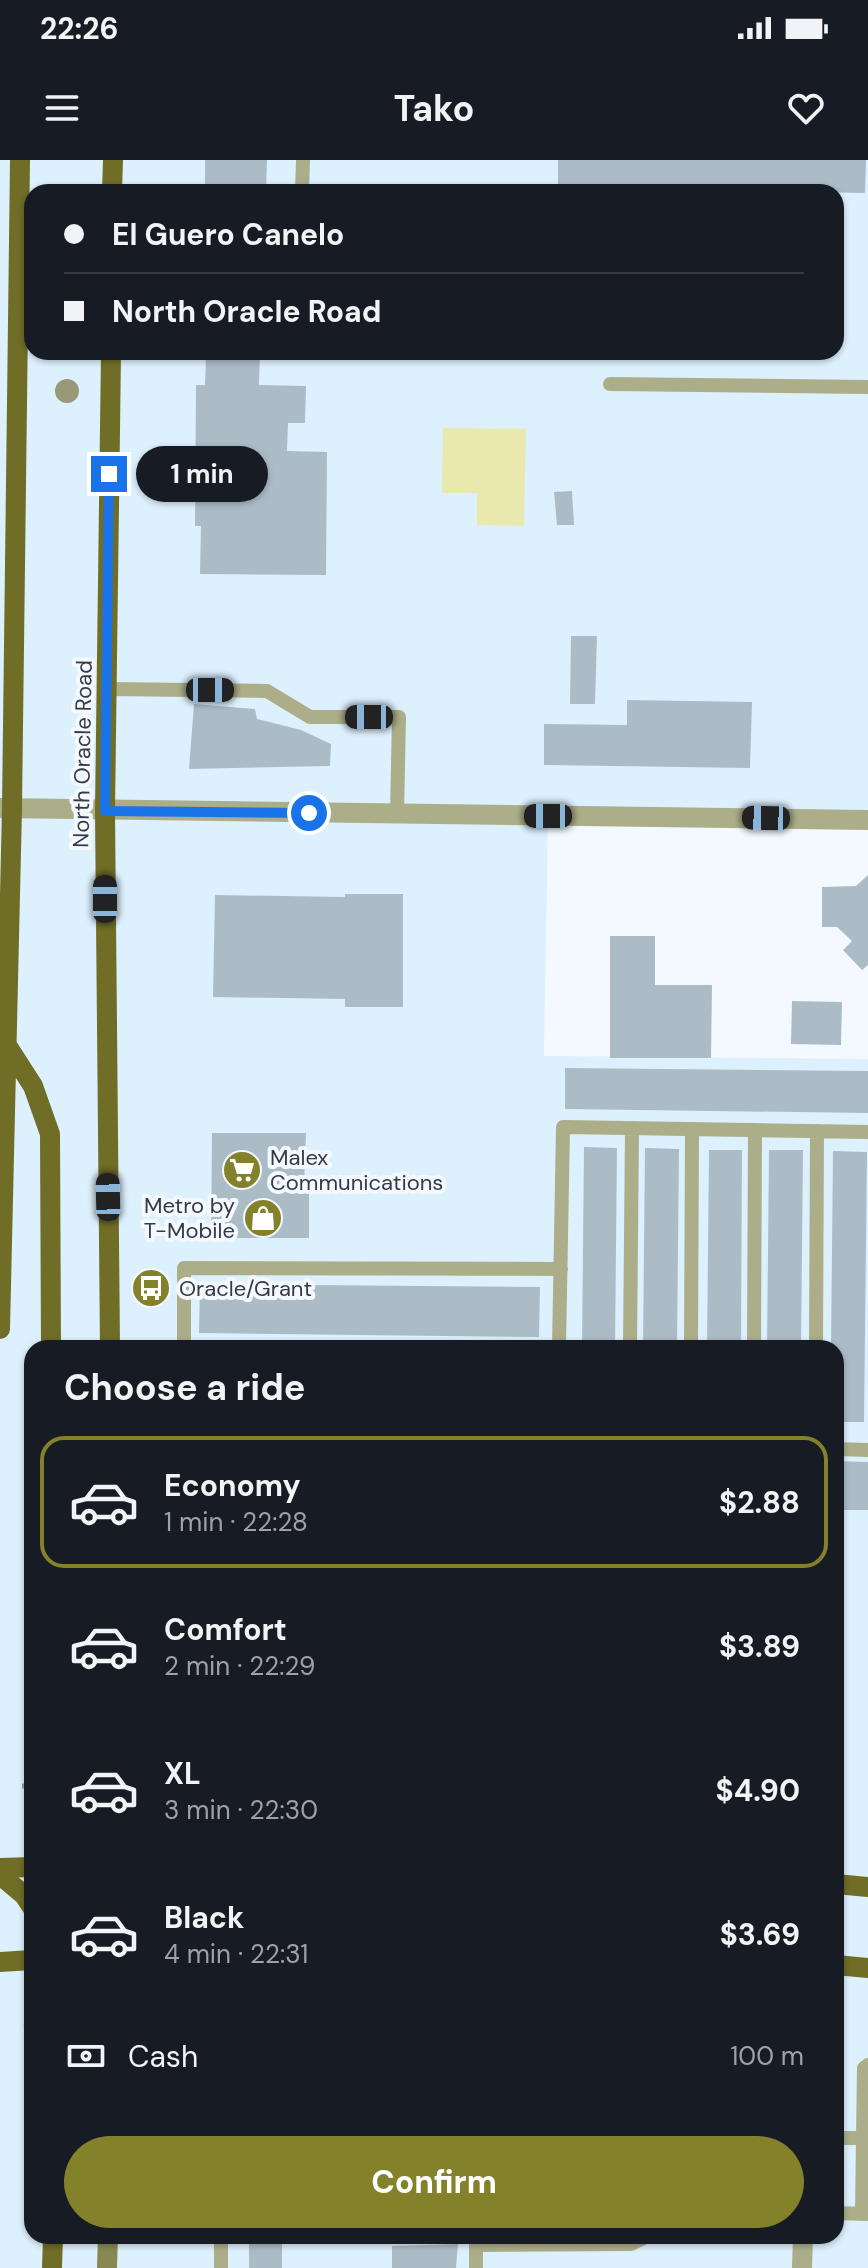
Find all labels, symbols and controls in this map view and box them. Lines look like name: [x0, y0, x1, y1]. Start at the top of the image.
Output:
text: 22:26: [40, 9, 119, 48]
text: Tako: [394, 85, 474, 132]
icon: menu: [40, 86, 84, 130]
icon: heart: [784, 86, 828, 130]
text: El Guero Canelo: [112, 215, 344, 254]
text: North Oracle Road: [112, 292, 381, 331]
callout: 1 min: [137, 446, 269, 502]
route end: [91, 456, 127, 492]
text: 1 min: [170, 457, 234, 491]
street label: North Oracle Road: [66, 660, 99, 848]
car: [186, 678, 234, 702]
car: [345, 705, 393, 729]
route start: [291, 795, 327, 831]
car: [524, 804, 572, 828]
car: [742, 806, 790, 830]
car: [93, 875, 117, 923]
place label: Malex Communications: [270, 1143, 443, 1197]
supermarket icon: Malex Communications: [221, 1149, 263, 1191]
car: [96, 1173, 120, 1221]
place label: Metro by T-Mobile: [144, 1191, 235, 1245]
shop icon: Metro by T-Mobile: [242, 1197, 284, 1239]
bus stop icon: Oracle/Grant: [130, 1267, 172, 1309]
place label: Oracle/Grant: [179, 1274, 312, 1303]
text: Choose a ride: [64, 1364, 305, 1411]
icon: car: [68, 1466, 140, 1538]
text: Economy: [164, 1466, 301, 1505]
text: $2.88: [719, 1483, 800, 1522]
text: 1 min · 22:28: [164, 1505, 308, 1539]
icon: car: [68, 1610, 140, 1682]
text: Comfort: [164, 1610, 287, 1649]
text: $3.89: [719, 1627, 800, 1666]
text: 2 min · 22:29: [164, 1649, 315, 1683]
icon: car: [68, 1754, 140, 1826]
text: XL: [164, 1754, 201, 1793]
text: $4.90: [716, 1771, 800, 1810]
text: 3 min · 22:30: [164, 1793, 318, 1827]
icon: car: [68, 1898, 140, 1970]
text: Black: [164, 1898, 244, 1937]
text: $3.69: [720, 1915, 800, 1954]
text: 4 min · 22:31: [164, 1937, 308, 1971]
icon: cash: [64, 2034, 108, 2078]
text: Cash: [128, 2037, 198, 2076]
text: 100 m: [730, 2039, 804, 2073]
button: Confirm: [64, 2136, 804, 2228]

